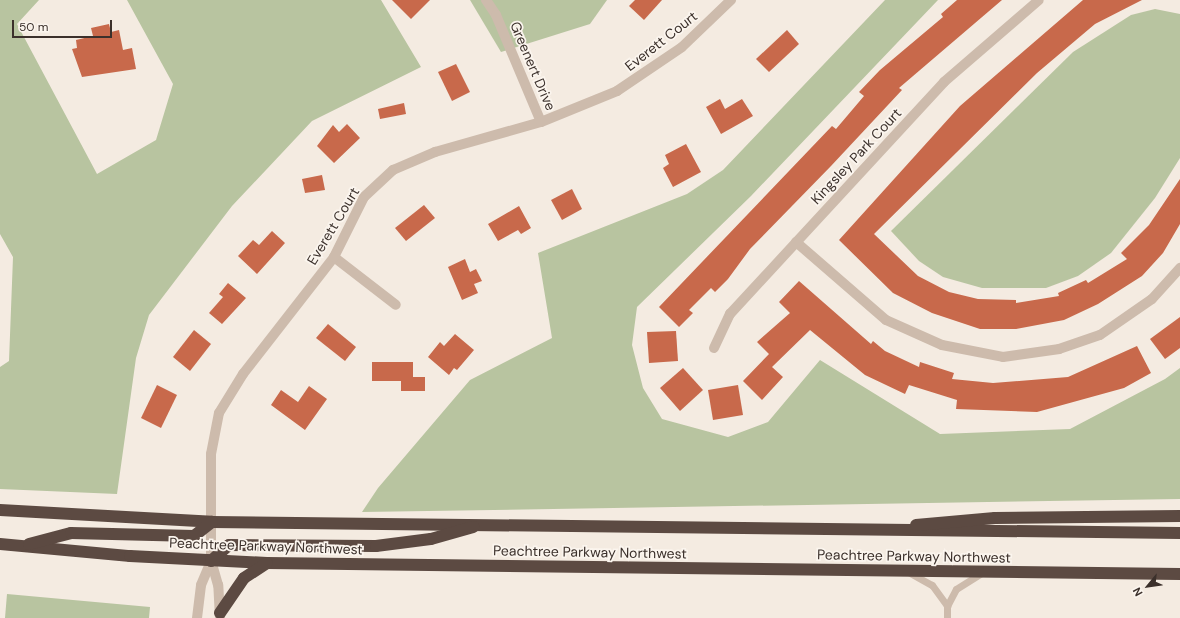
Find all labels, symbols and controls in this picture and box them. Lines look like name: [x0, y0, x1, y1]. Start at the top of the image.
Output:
street label: Everett Court: [621, 8, 701, 74]
scale bar: [14, 12, 114, 38]
text: 50 m: [19, 19, 48, 35]
street label: Greenert Drive: [507, 19, 559, 113]
street label: Kingsley Park Court: [807, 105, 905, 207]
street label: Everett Court: [303, 184, 363, 268]
street label: Peachtree Parkway Northwest: [169, 534, 363, 558]
street label: Peachtree Parkway Northwest: [493, 542, 687, 562]
street label: Peachtree Parkway Northwest: [817, 546, 1011, 566]
north arrow: [1128, 566, 1168, 606]
text: N: [1129, 585, 1146, 599]

